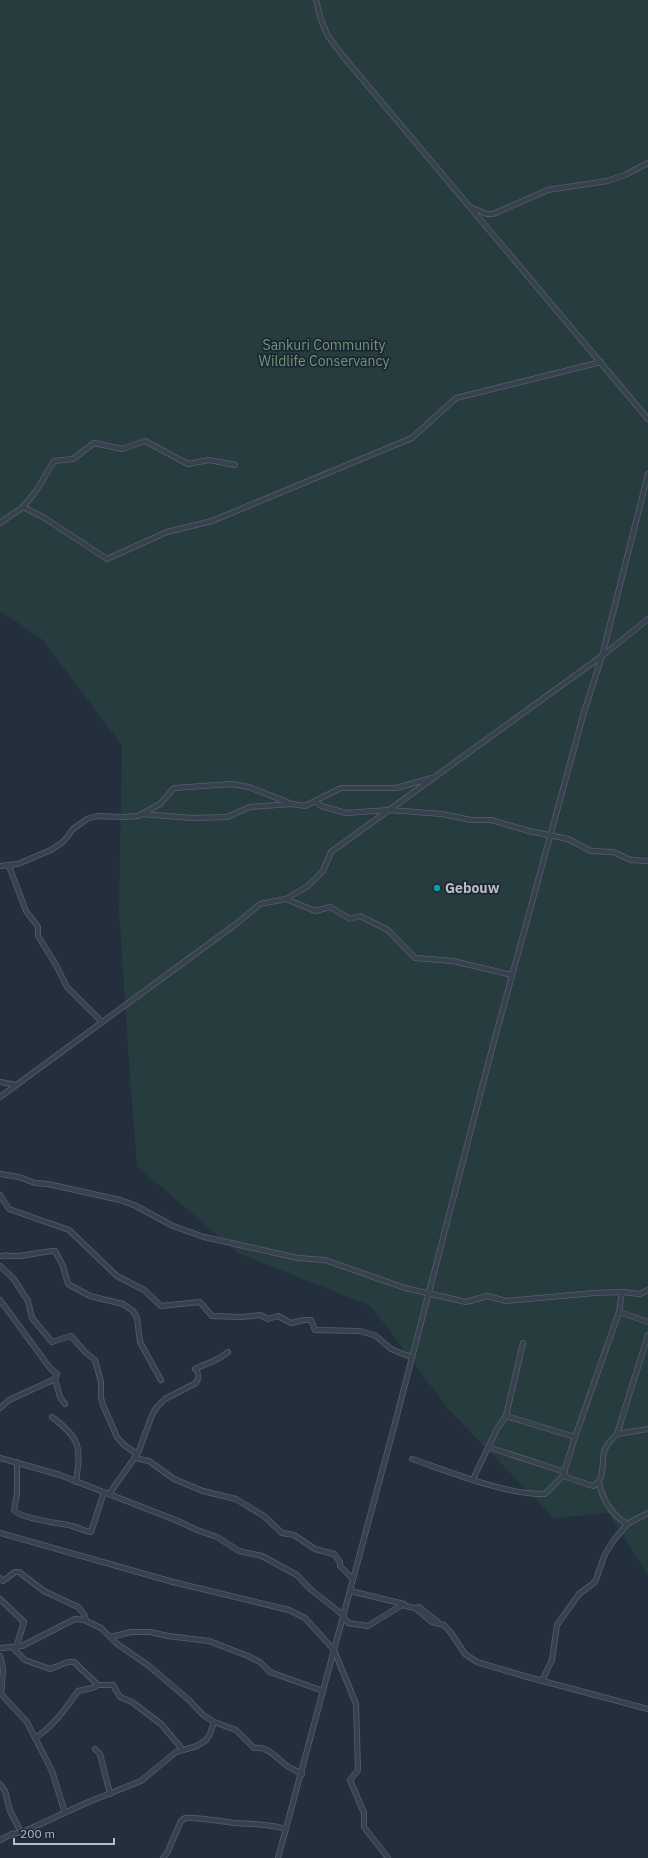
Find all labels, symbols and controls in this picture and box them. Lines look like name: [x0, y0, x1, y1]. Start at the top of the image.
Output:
park label: Sankuri Community Wildlife Conservancy: [258, 336, 390, 370]
place label: Gebouw: [445, 879, 500, 897]
marker: Gebouw: [432, 883, 442, 893]
scale bar: [14, 1820, 114, 1846]
text: 200 m: [20, 1826, 55, 1841]

